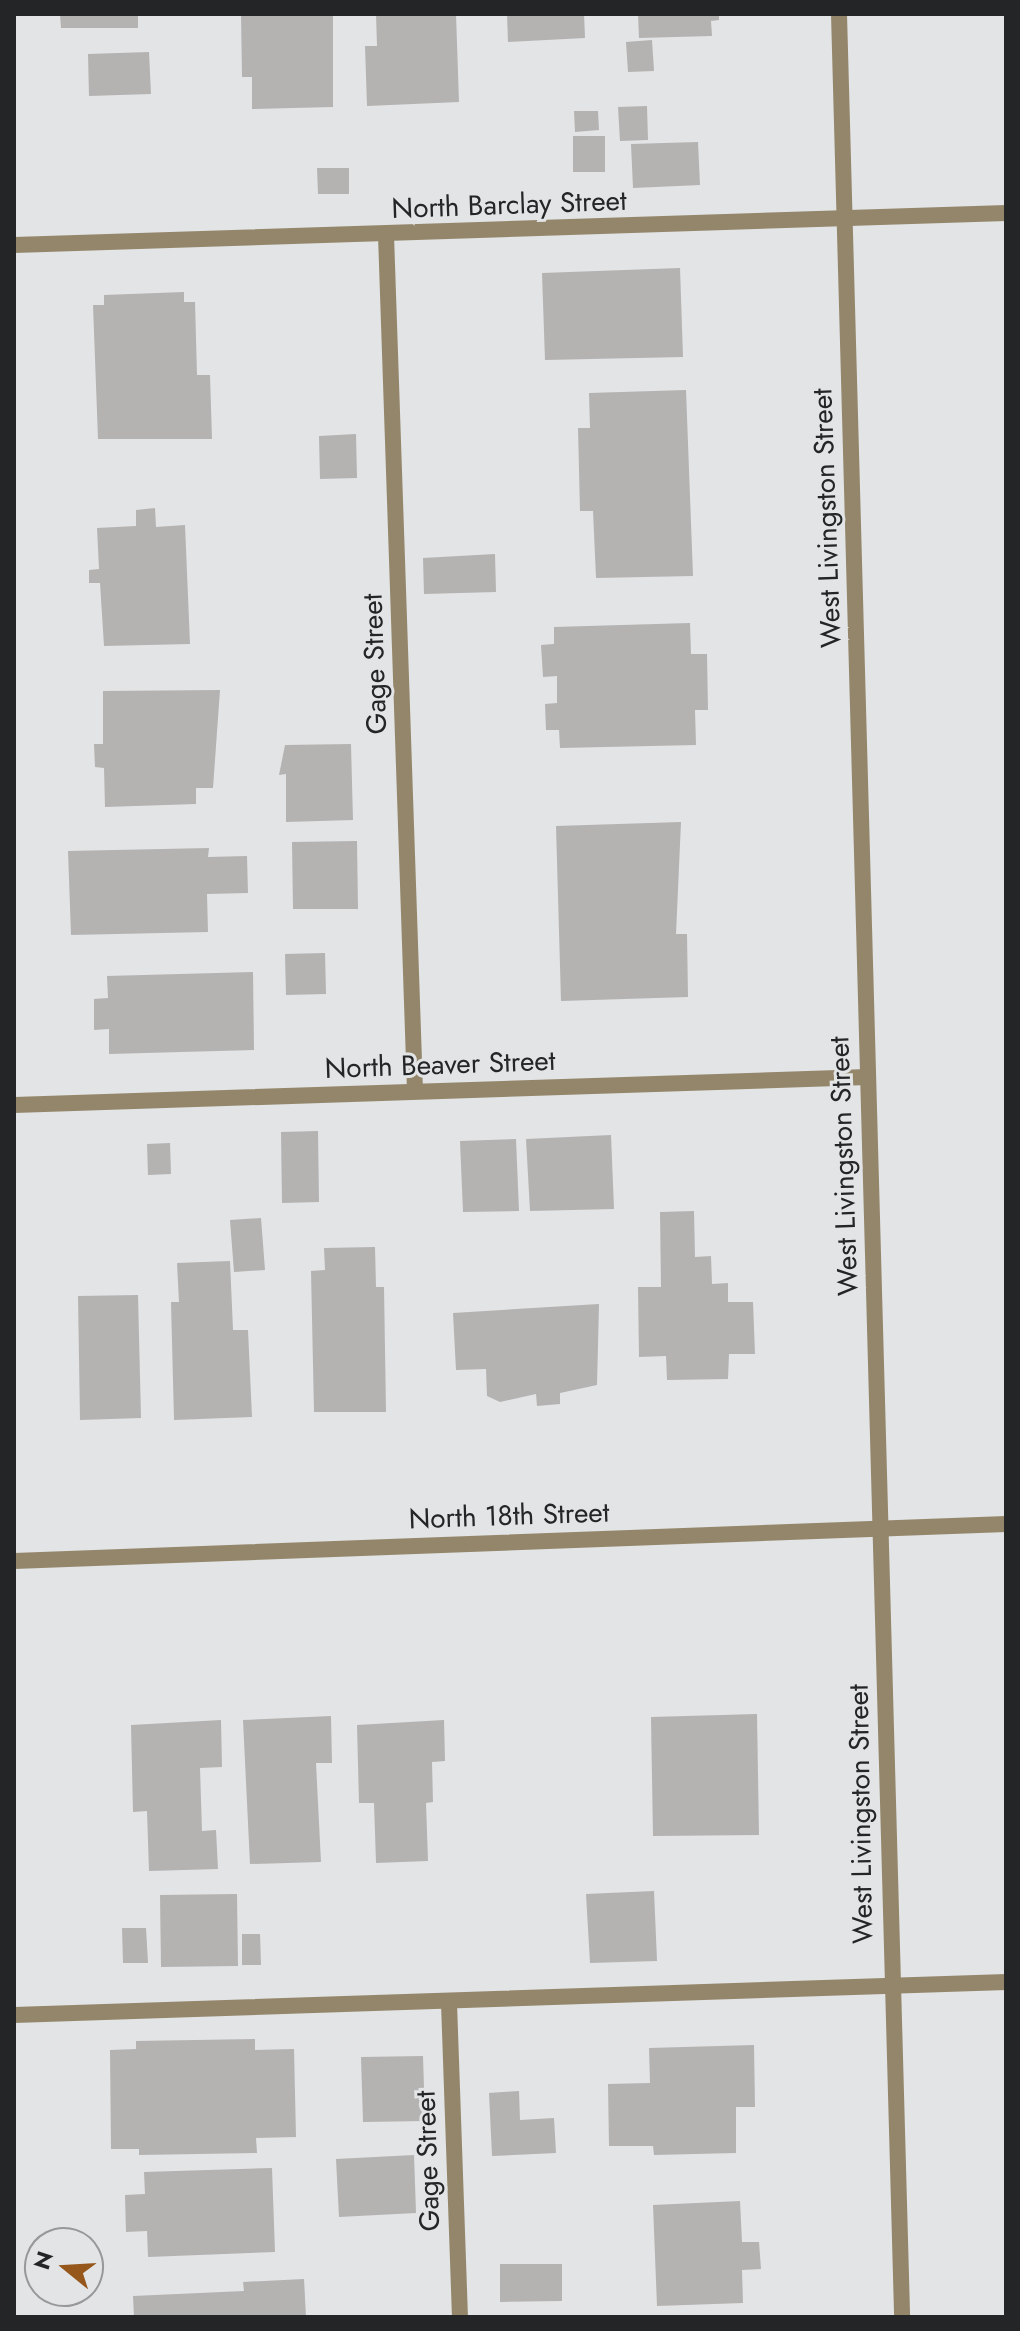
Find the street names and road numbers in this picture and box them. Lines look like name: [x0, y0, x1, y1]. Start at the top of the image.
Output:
street label: North Barclay Street: [391, 184, 627, 226]
street label: West Livingston Street: [806, 388, 848, 648]
street label: Gage Street: [356, 593, 394, 735]
street label: West Livingston Street: [823, 1036, 865, 1296]
street label: North Beaver Street: [324, 1044, 556, 1086]
street label: North 18th Street: [408, 1496, 610, 1536]
street label: West Livingston Street: [842, 1684, 880, 1944]
street label: Gage Street: [409, 2090, 447, 2232]

